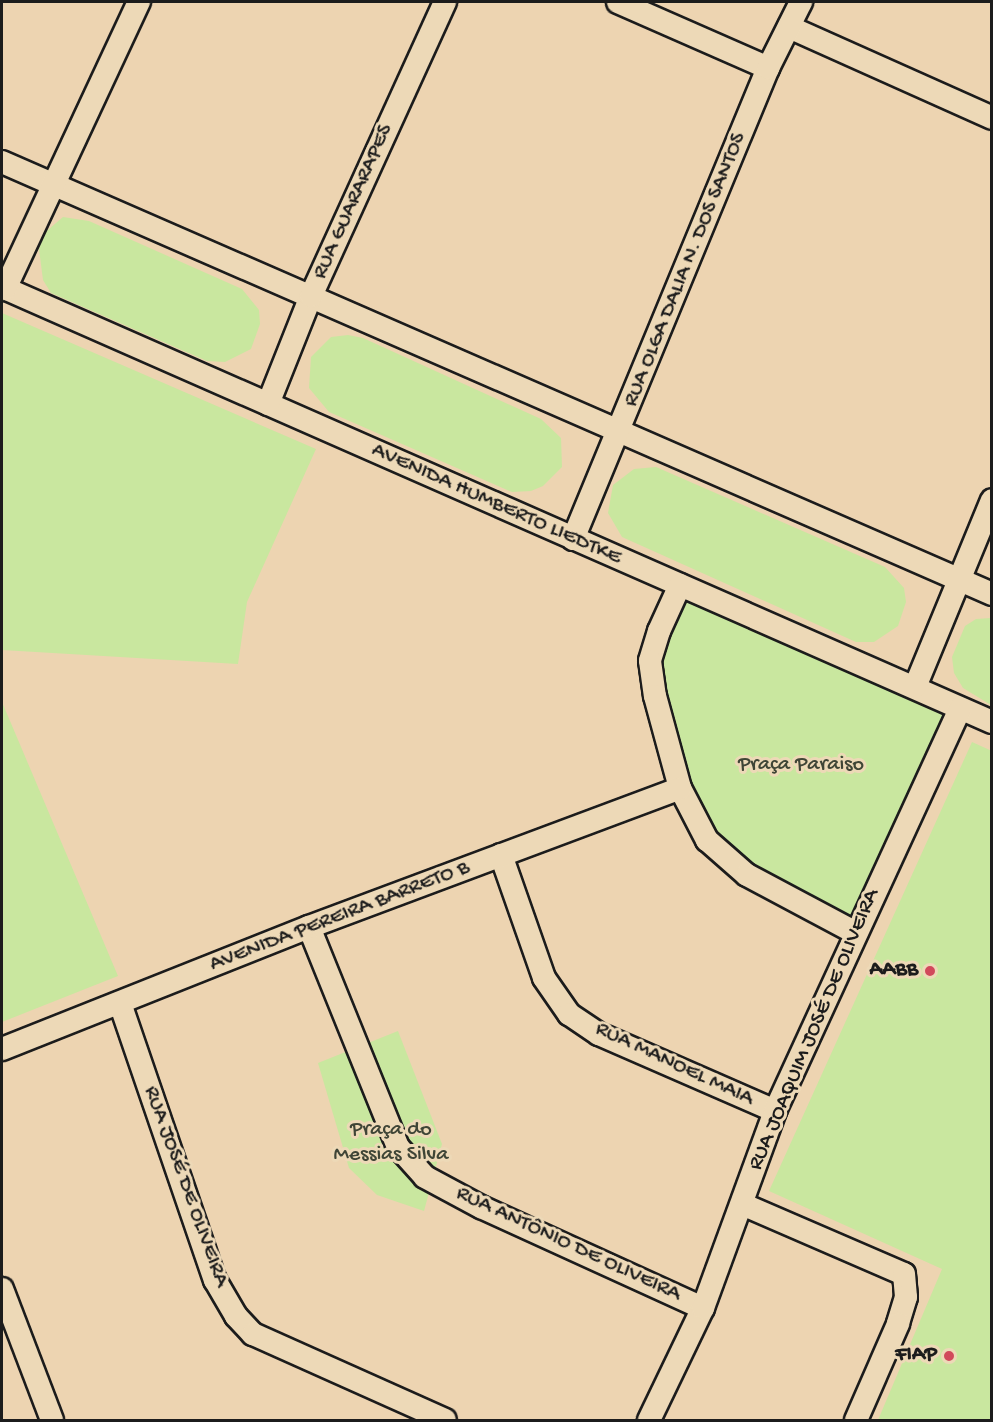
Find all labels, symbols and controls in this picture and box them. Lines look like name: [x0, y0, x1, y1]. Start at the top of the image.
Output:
street label: RUA GUARARAPES: [308, 120, 400, 284]
street label: RUA OLGA DALIA N. DOS SANTOS: [619, 129, 753, 411]
street label: AVENIDA HUMBERTO LIEDTKE: [367, 438, 625, 572]
park label: Praça Paraiso: [738, 753, 864, 779]
street label: AVENIDA PEREIRA BARRETO B: [206, 855, 474, 979]
street label: RUA JOAQUIM JOSÉ DE OLIVEIRA: [744, 885, 886, 1175]
place label: AABB: [870, 958, 918, 984]
marker: AABB: [923, 964, 937, 978]
street label: RUA MANOEL MAIA: [591, 1017, 757, 1113]
street label: RUA JOSÉ DE OLIVEIRA: [136, 1083, 234, 1291]
park label: Praça do Messias Silva: [334, 1117, 448, 1168]
street label: RUA ANTÔNIO DE OLIVEIRA: [451, 1181, 685, 1309]
place label: FIAP: [895, 1343, 937, 1369]
marker: FIAP: [942, 1349, 956, 1363]

